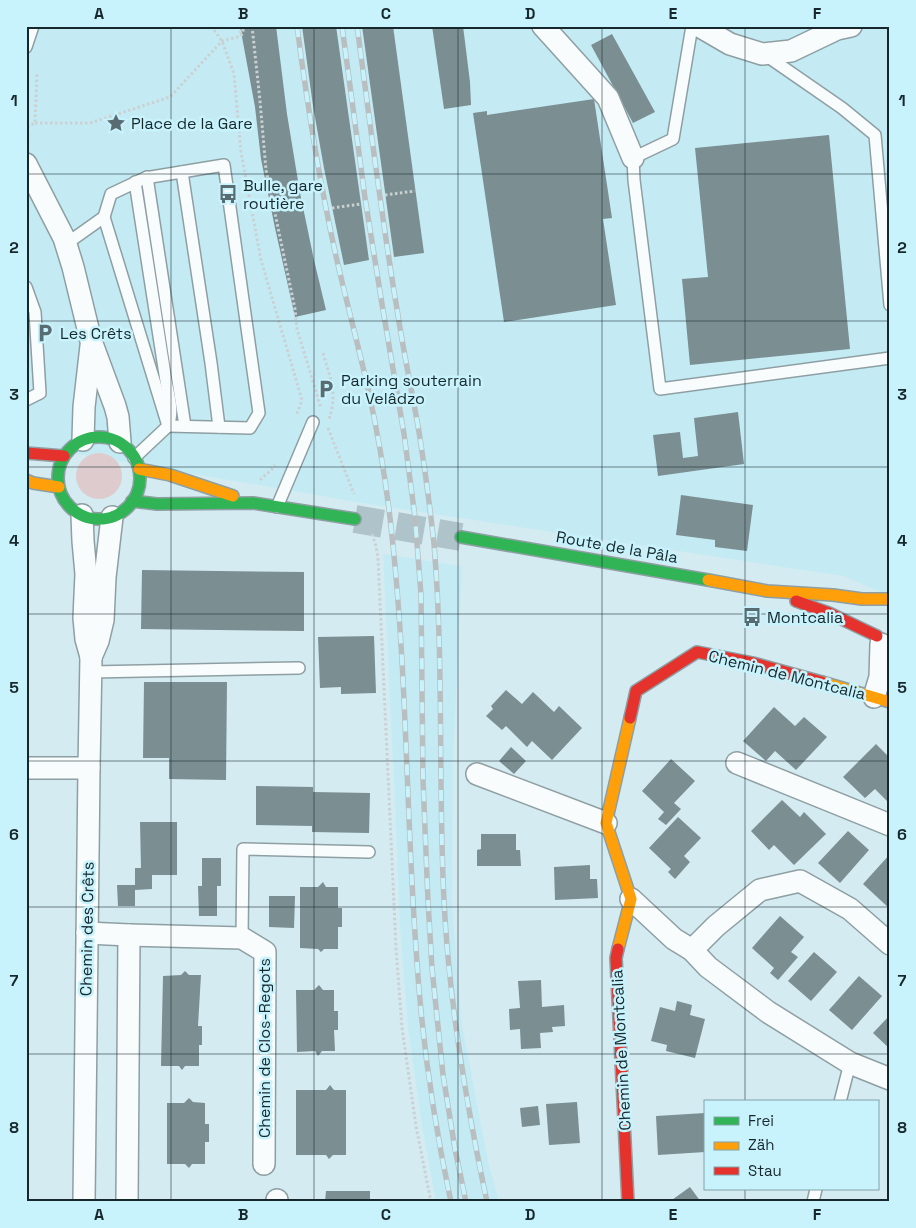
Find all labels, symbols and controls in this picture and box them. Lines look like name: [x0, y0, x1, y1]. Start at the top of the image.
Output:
text: A: [94, 3, 104, 24]
text: B: [238, 3, 248, 24]
text: C: [381, 3, 391, 24]
text: D: [525, 3, 535, 24]
text: E: [669, 3, 678, 24]
text: F: [813, 3, 822, 24]
text: 1: [10, 90, 18, 111]
text: 1: [898, 90, 906, 111]
place icon: Place de la Gare: [105, 112, 127, 134]
place label: Place de la Gare: [131, 113, 253, 134]
place label: Bulle, gare routière: [243, 175, 323, 214]
bus stop icon: Bulle, gare routière: [217, 183, 239, 205]
text: 2: [9, 237, 19, 258]
text: 2: [897, 237, 907, 258]
parking icon: Les Crêts: [34, 322, 56, 344]
place label: Les Crêts: [60, 323, 132, 344]
place label: Parking souterrain du Velâdzo: [341, 370, 482, 409]
parking icon: Parking souterrain du Velâdzo: [315, 378, 337, 400]
text: 3: [9, 384, 19, 405]
text: 3: [897, 384, 907, 405]
street label: Route de la Pâla: [554, 526, 680, 568]
text: 4: [9, 530, 19, 551]
text: 4: [897, 530, 907, 551]
bus stop icon: Montcalia: [741, 606, 763, 628]
place label: Montcalia: [767, 607, 843, 628]
street label: Chemin de Montcalia: [706, 645, 868, 705]
text: 5: [9, 677, 19, 698]
text: 5: [897, 677, 907, 698]
text: 6: [9, 824, 19, 845]
text: 6: [897, 824, 907, 845]
street label: Chemin des Crêts: [75, 862, 99, 996]
street label: Chemin de Clos-Regots: [254, 958, 275, 1138]
street label: Chemin de Montcalia: [606, 969, 636, 1131]
text: 7: [10, 970, 19, 991]
text: 7: [898, 970, 907, 991]
legend: [704, 1100, 878, 1190]
text: Frei: [748, 1111, 774, 1130]
text: 8: [9, 1117, 19, 1138]
text: 8: [897, 1117, 907, 1138]
text: Zäh: [748, 1135, 774, 1154]
text: Stau: [748, 1161, 782, 1180]
text: A: [94, 1204, 104, 1225]
text: B: [238, 1204, 248, 1225]
text: C: [381, 1204, 391, 1225]
text: D: [525, 1204, 535, 1225]
text: E: [669, 1204, 678, 1225]
text: F: [813, 1204, 822, 1225]

